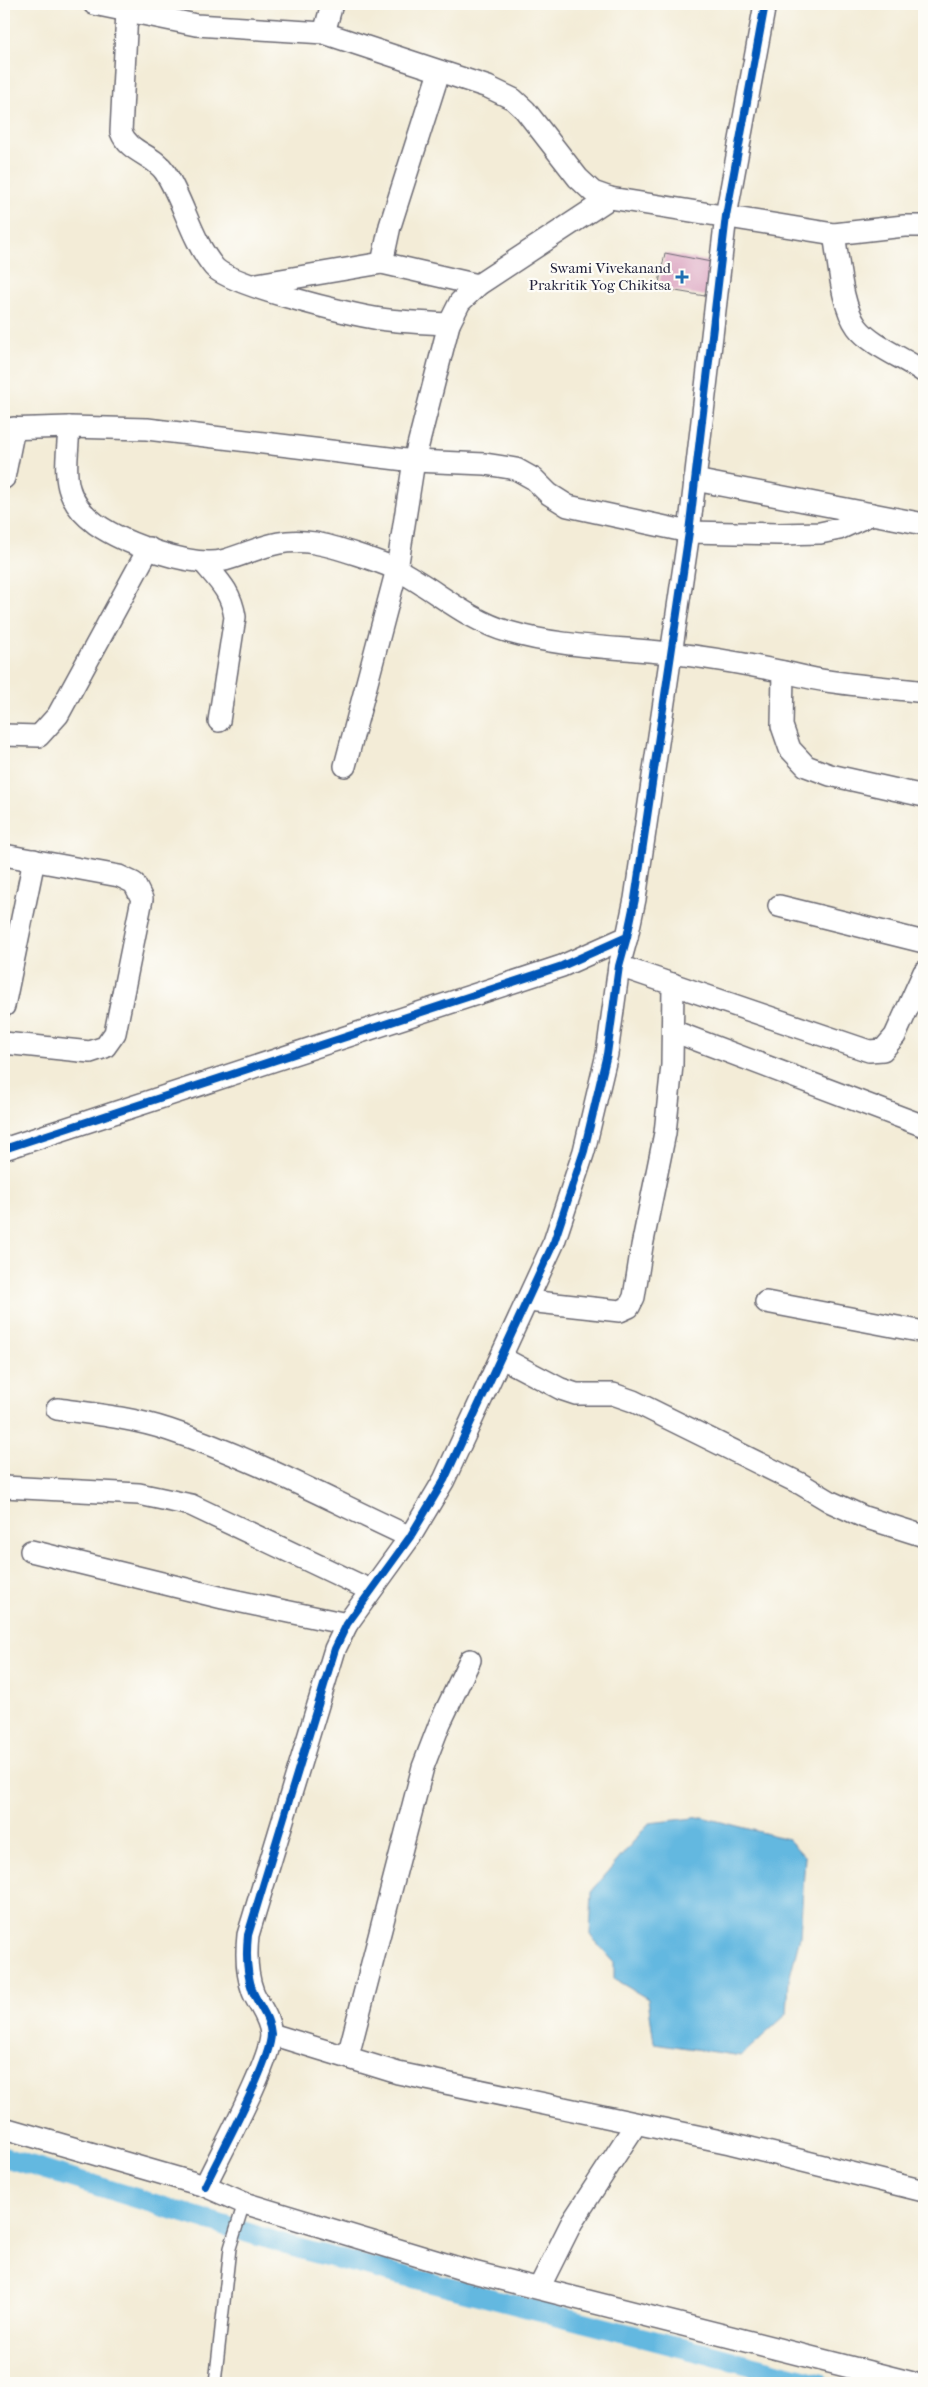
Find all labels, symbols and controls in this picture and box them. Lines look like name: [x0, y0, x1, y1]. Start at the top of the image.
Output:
place label: Swami Vivekanand Prakritik Yog Chikitsa: [529, 259, 672, 294]
marker: Swami Vivekanand Prakritik Yog Chikitsa: [675, 270, 689, 284]

